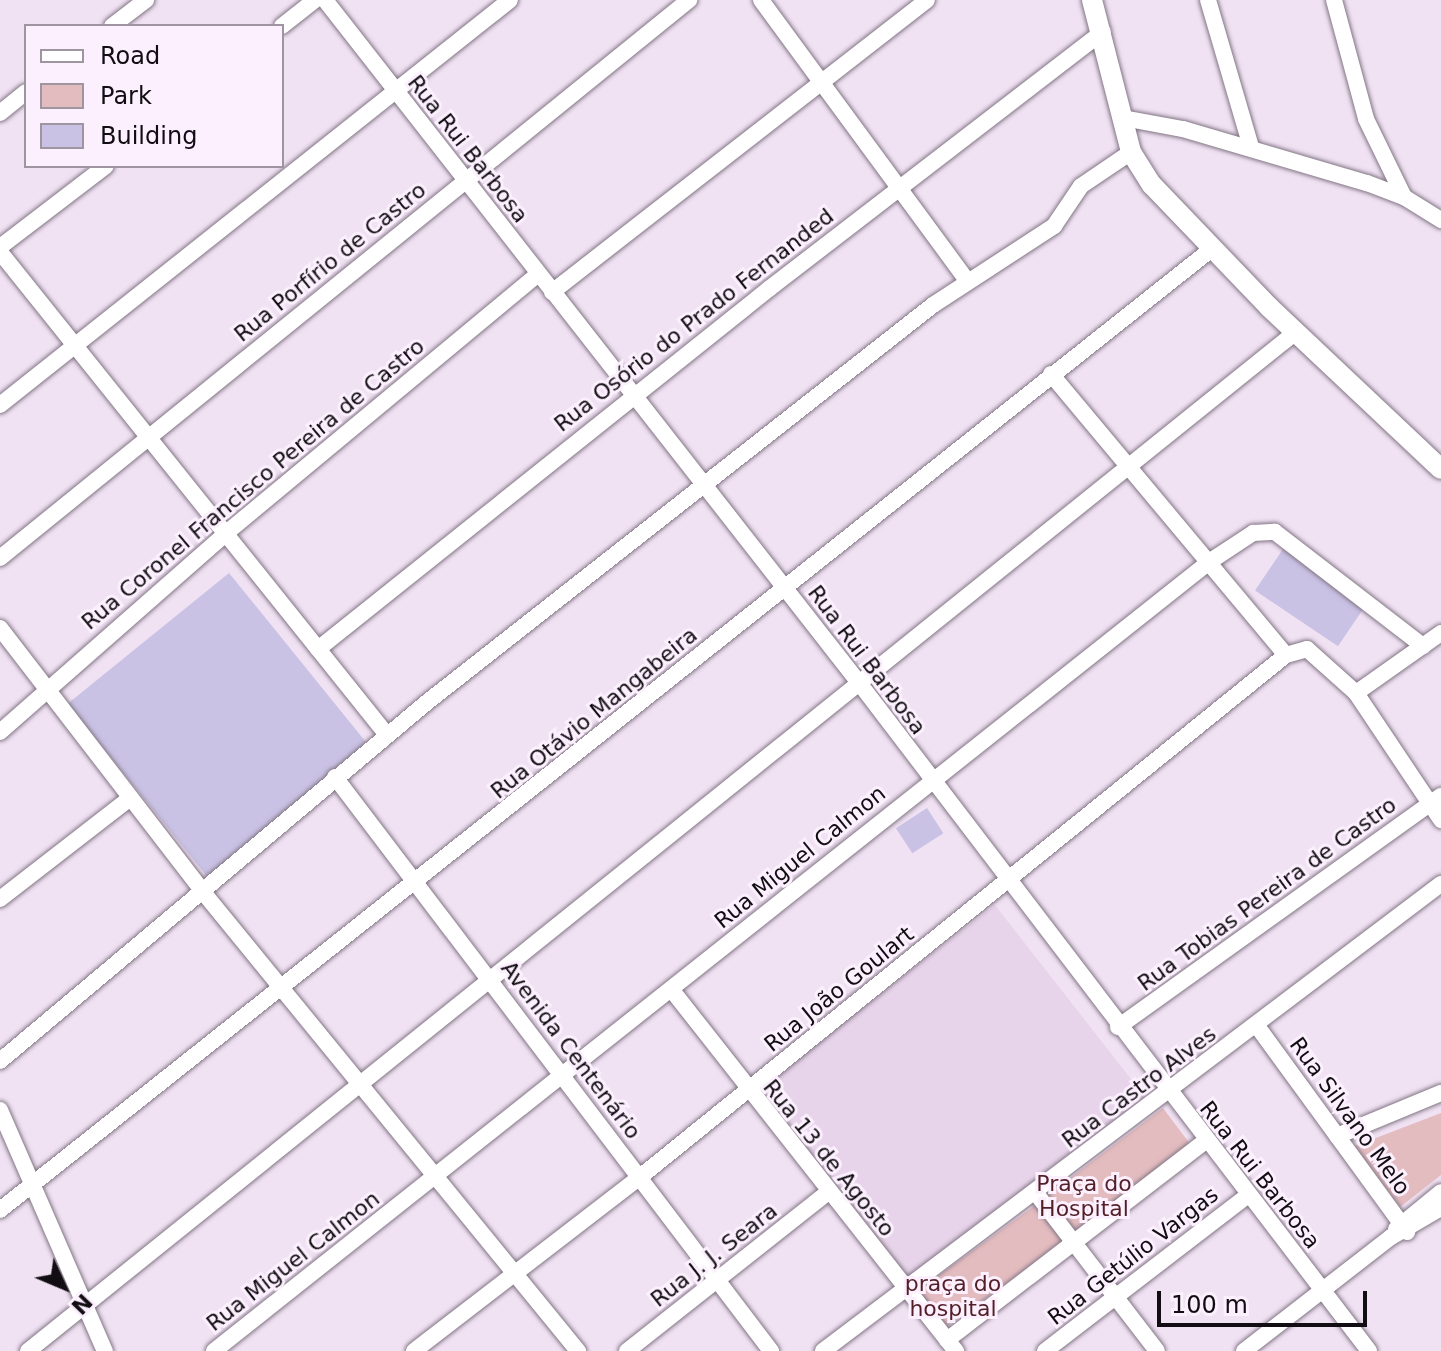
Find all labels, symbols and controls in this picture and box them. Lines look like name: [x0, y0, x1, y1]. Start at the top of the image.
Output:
legend: [24, 24, 284, 168]
text: Road: [100, 42, 160, 70]
street label: Rua Rui Barbosa: [402, 70, 534, 228]
text: Park: [100, 82, 152, 110]
text: Building: [100, 122, 197, 150]
street label: Rua Porfírio de Castro: [229, 177, 431, 347]
street label: Rua Osório do Prado Fernanded: [549, 203, 839, 437]
street label: Rua Coronel Francisco Pereira de Castro: [76, 333, 430, 635]
street label: Rua Rui Barbosa: [802, 580, 932, 740]
street label: Rua Otávio Mangabeira: [486, 622, 702, 804]
street label: Rua Miguel Calmon: [709, 780, 891, 934]
street label: Rua Tobias Pereira de Castro: [1133, 791, 1401, 997]
street label: Rua João Goulart: [759, 921, 919, 1057]
street label: Avenida Centenário: [496, 956, 646, 1144]
street label: Rua Castro Alves: [1057, 1021, 1221, 1153]
street label: Rua Silvano Melo: [1284, 1032, 1416, 1200]
street label: Rua 13 de Agosto: [758, 1074, 900, 1242]
street label: Rua Rui Barbosa: [1194, 1096, 1326, 1254]
park label: Praça do Hospital: [1036, 1170, 1132, 1222]
street label: Rua Getúlio Vargas: [1043, 1181, 1223, 1331]
street label: Rua Miguel Calmon: [201, 1185, 385, 1337]
street label: Rua J. J. Seara: [646, 1197, 782, 1313]
north arrow: [24, 1247, 104, 1327]
park label: praça do hospital: [905, 1270, 1001, 1322]
scale bar: [1161, 1275, 1371, 1325]
text: N: [66, 1289, 97, 1319]
text: 100 m: [1171, 1291, 1248, 1319]

